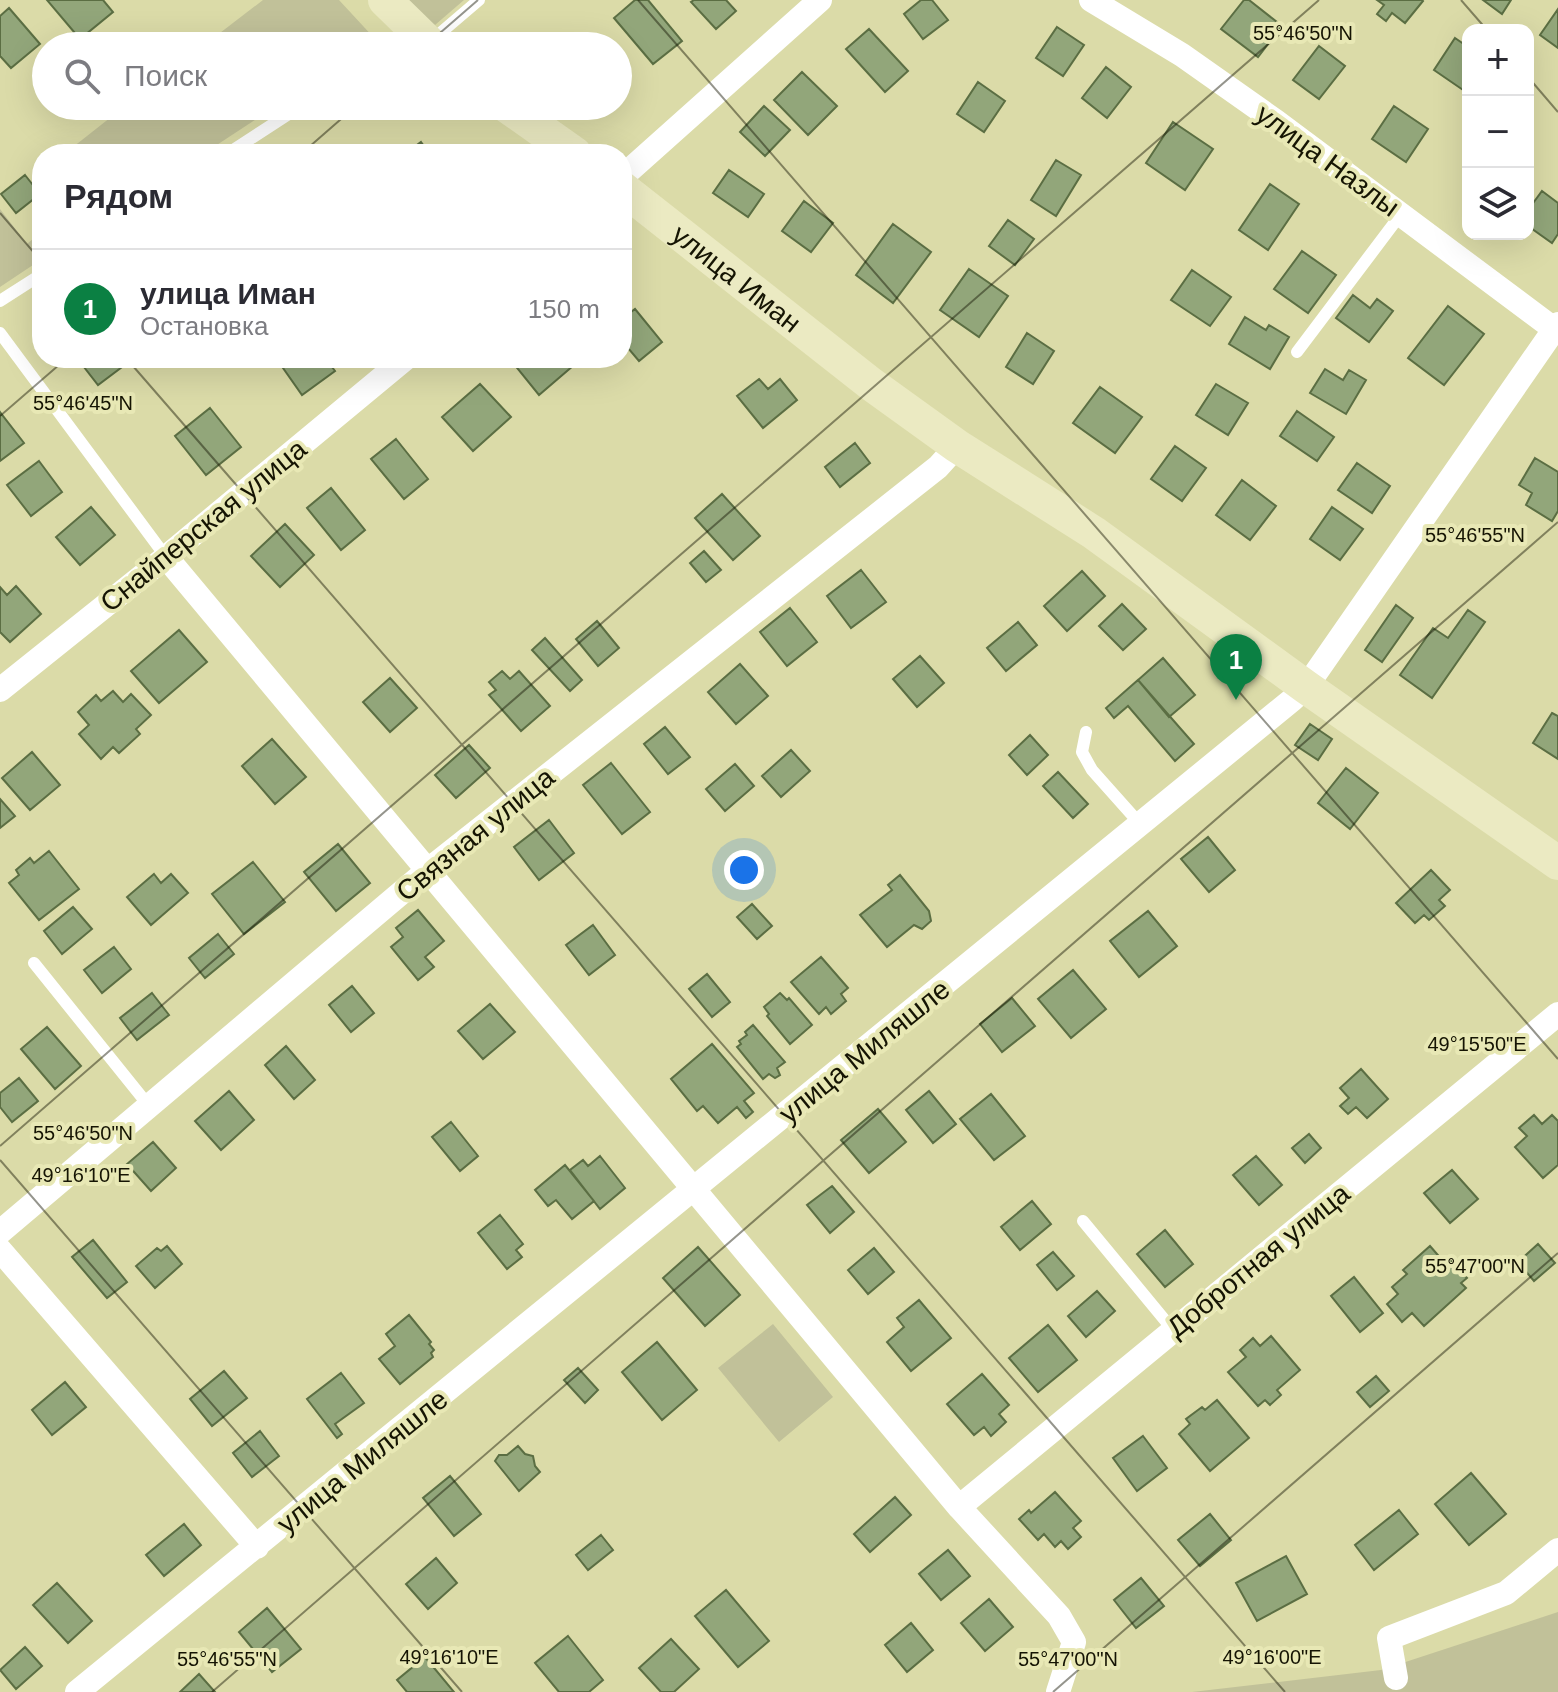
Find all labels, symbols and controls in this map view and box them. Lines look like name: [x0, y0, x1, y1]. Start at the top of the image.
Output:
text: 55°46'50"N: [1253, 22, 1353, 44]
map controls: [1462, 24, 1534, 240]
button: +: [1462, 24, 1534, 96]
search box: [32, 32, 632, 120]
icon: search: [60, 54, 104, 98]
text: Поиск: [124, 59, 207, 92]
button: −: [1462, 96, 1534, 168]
street label: улица Назлы: [1250, 98, 1405, 223]
button: layers: [1462, 168, 1534, 240]
text: Рядом: [64, 177, 173, 215]
street label: улица Иман: [666, 219, 807, 339]
text: улица Иман: [140, 277, 316, 310]
text: 1: [83, 294, 97, 324]
text: 150 m: [528, 294, 600, 324]
text: Остановка: [140, 311, 268, 341]
text: 55°46'45"N: [33, 392, 133, 414]
street label: Снайперская улица: [94, 433, 313, 618]
text: 55°46'55"N: [1425, 524, 1525, 546]
pin: 1: [1210, 634, 1262, 700]
street label: Связная улица: [390, 761, 561, 907]
your location: [724, 850, 764, 890]
street label: улица Миляшле: [773, 973, 956, 1129]
text: 49°15'50"E: [1428, 1033, 1527, 1055]
text: 55°46'50"N: [33, 1122, 133, 1144]
text: 49°16'10"E: [32, 1164, 131, 1186]
street label: Добротная улица: [1161, 1177, 1356, 1343]
text: 55°47'00"N: [1425, 1255, 1525, 1277]
street label: улица Миляшле: [271, 1383, 454, 1539]
text: 49°16'10"E: [400, 1646, 499, 1668]
text: 49°16'00"E: [1223, 1646, 1322, 1668]
text: 55°46'55"N: [177, 1648, 277, 1670]
text: 55°47'00"N: [1018, 1648, 1118, 1670]

